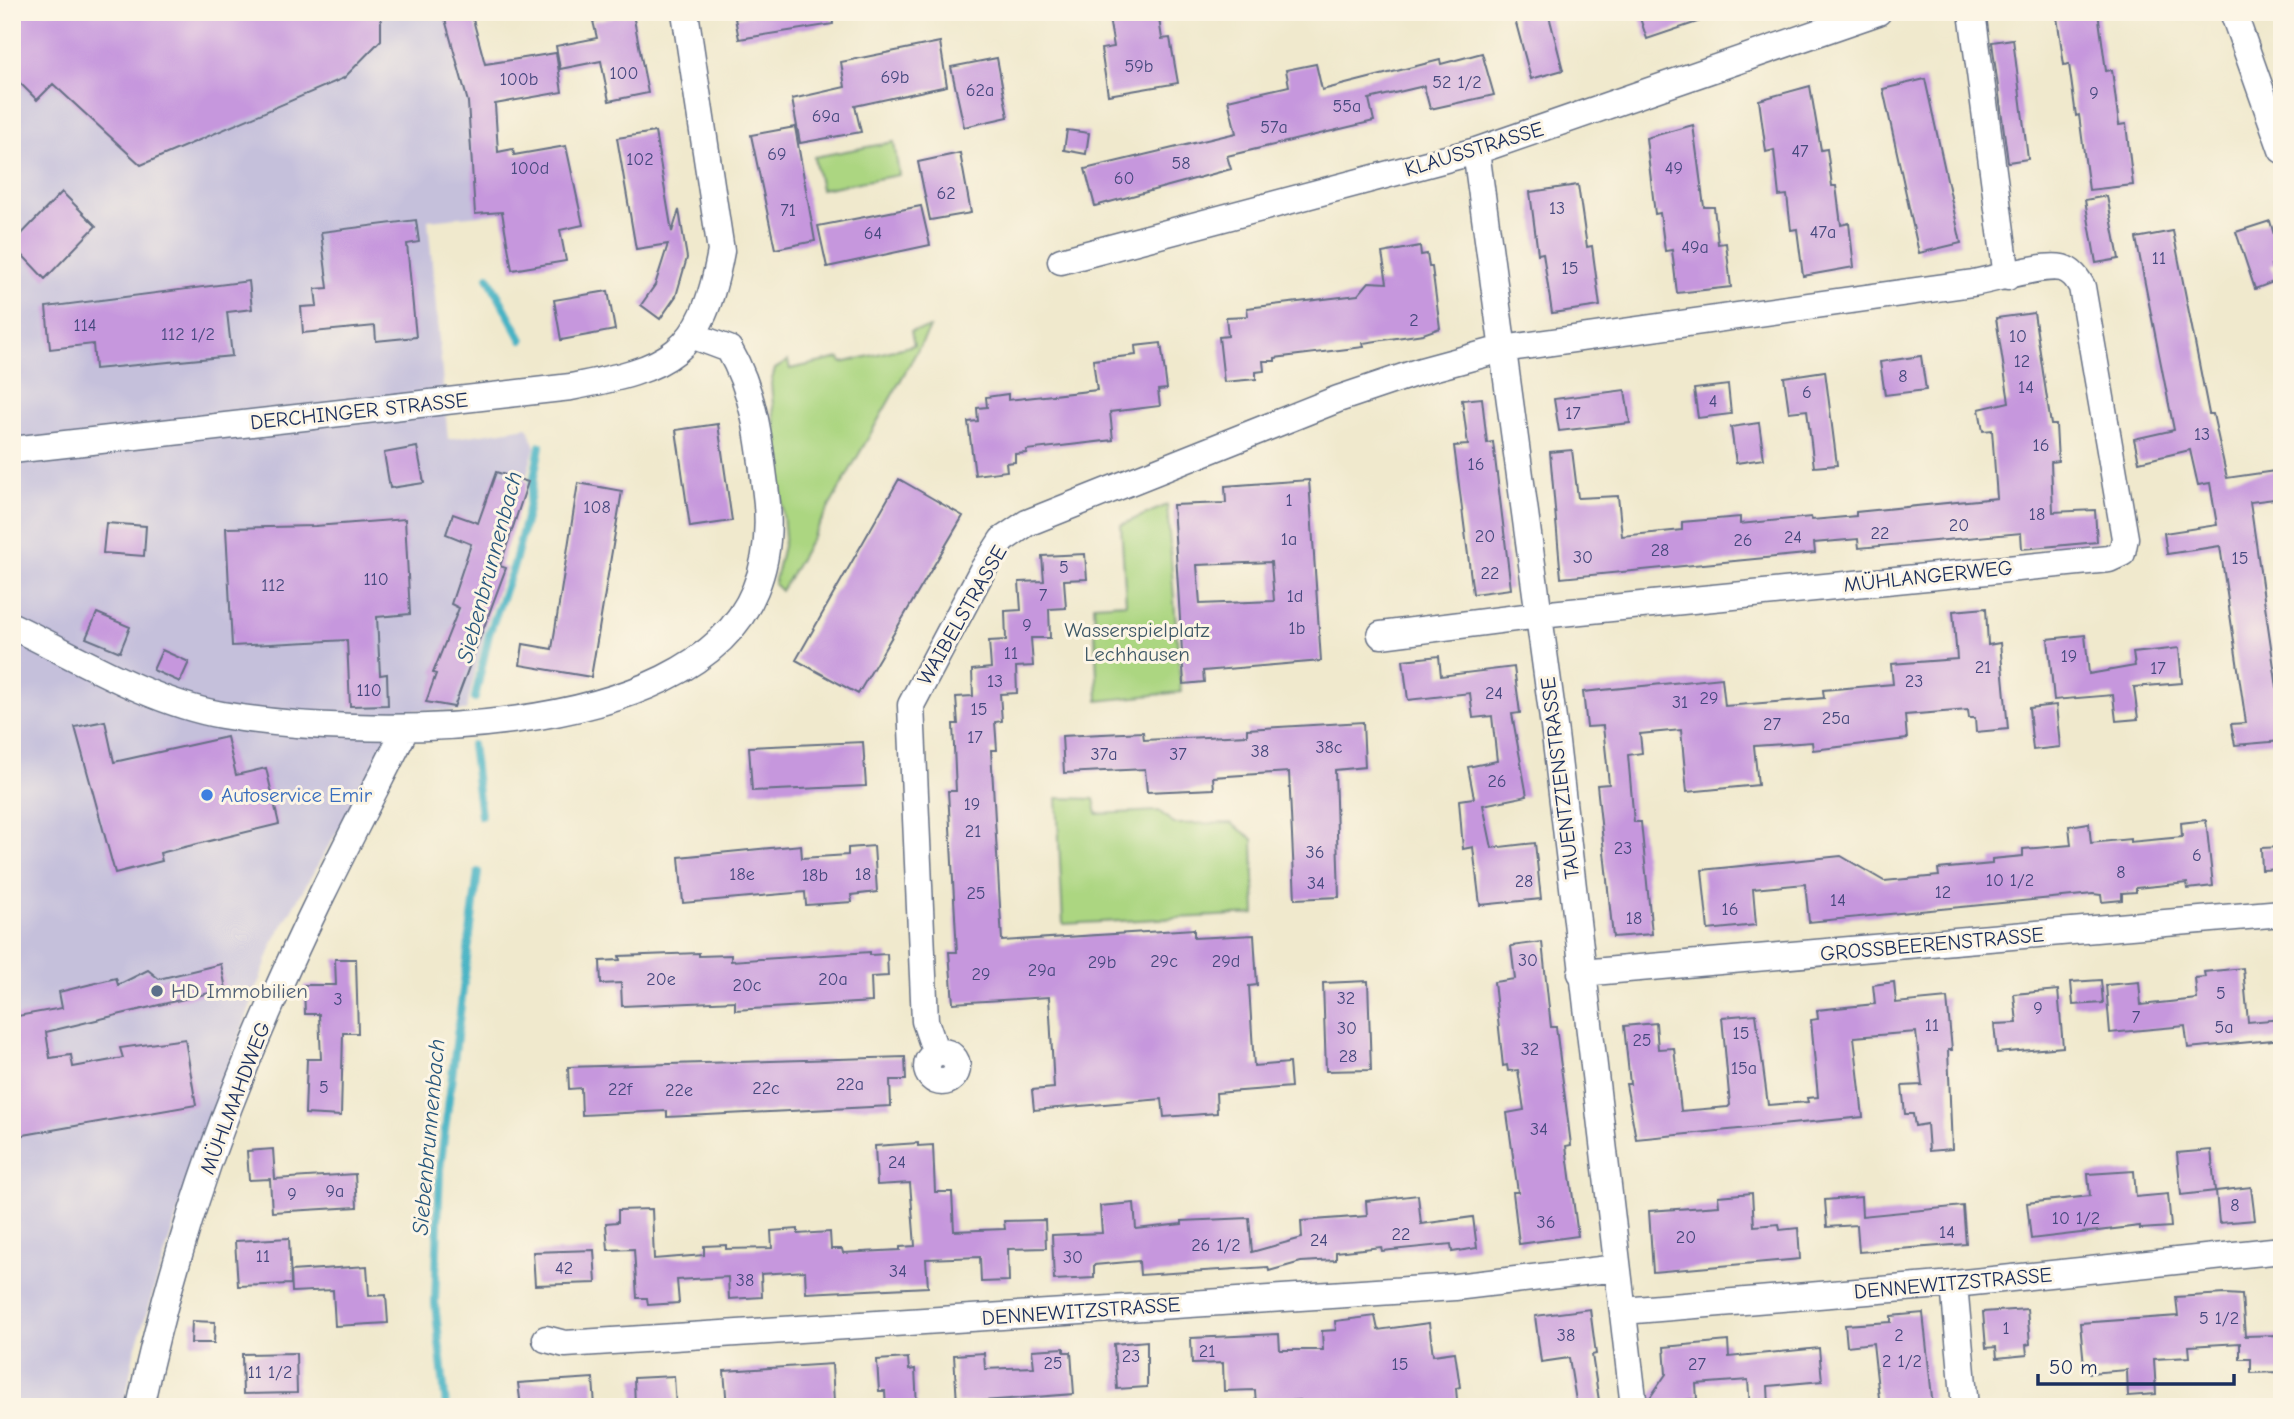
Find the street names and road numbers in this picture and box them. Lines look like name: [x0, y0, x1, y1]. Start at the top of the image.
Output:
street label: KLAUSSTRASSE: [1402, 117, 1546, 181]
street label: DERCHINGER STRASSE: [249, 388, 469, 434]
street label: WAIBELSTRASSE: [912, 541, 1012, 689]
street label: MÜHLANGERWEG: [1842, 555, 2014, 597]
street label: TAUENTZIENSTRASSE: [1536, 676, 1584, 880]
street label: GROSSBEERENSTRASSE: [1819, 922, 2045, 966]
street label: MÜHLMAHDWEG: [195, 1018, 275, 1178]
street label: DENNEWITZSTRASSE: [1853, 1262, 2053, 1304]
street label: DENNEWITZSTRASSE: [981, 1292, 1181, 1330]

